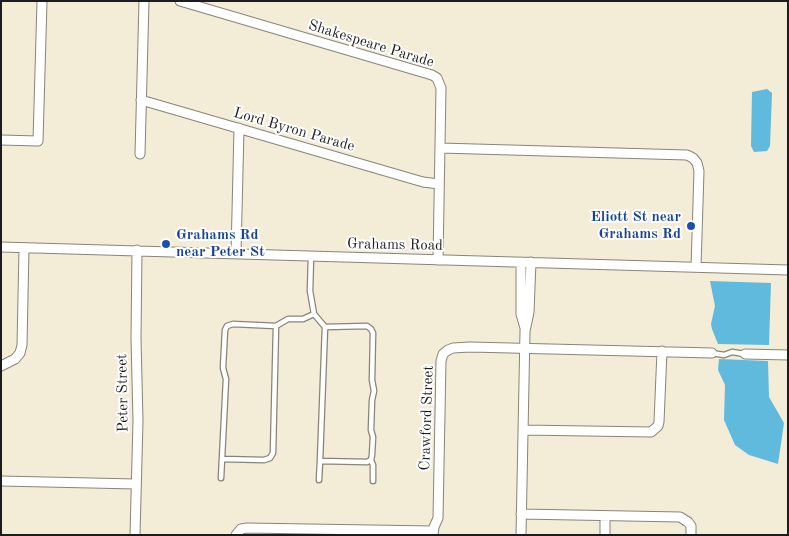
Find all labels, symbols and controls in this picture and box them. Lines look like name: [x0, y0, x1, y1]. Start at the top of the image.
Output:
street label: Shakespeare Parade: [306, 16, 436, 72]
street label: Lord Byron Parade: [231, 104, 357, 156]
place label: Eliott St near Grahams Rd: [590, 208, 681, 243]
marker: Eliott St near Grahams Rd: [685, 220, 697, 232]
place label: Grahams Rd near Peter St: [176, 226, 265, 261]
street label: Grahams Road: [347, 235, 443, 255]
marker: Grahams Rd near Peter St: [160, 238, 172, 250]
street label: Peter Street: [113, 354, 133, 432]
street label: Crawford Street: [416, 365, 438, 471]

